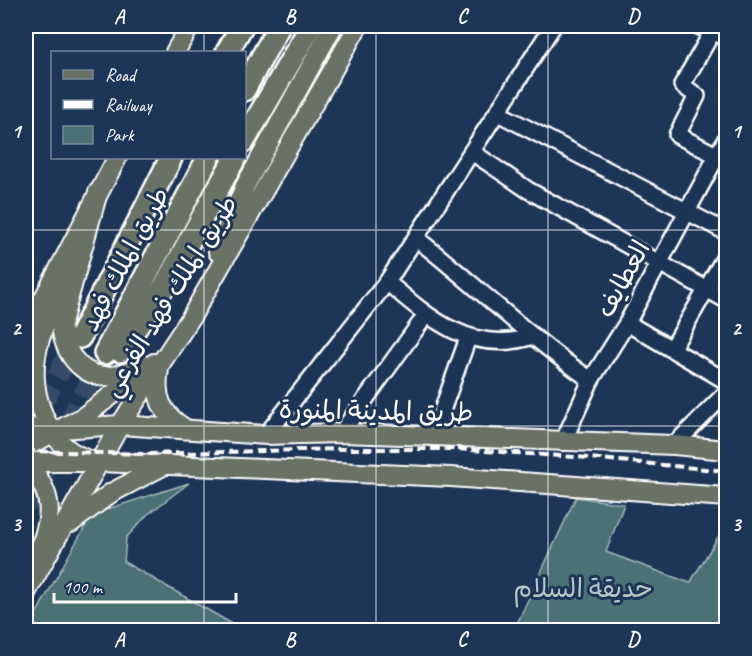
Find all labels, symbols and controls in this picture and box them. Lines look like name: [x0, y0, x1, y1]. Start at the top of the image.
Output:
text: A: [114, 4, 126, 29]
text: B: [285, 4, 297, 29]
text: C: [457, 4, 469, 29]
text: D: [627, 4, 641, 29]
legend: [51, 51, 246, 159]
text: Road: [105, 64, 138, 86]
text: Railway: [105, 94, 153, 116]
text: 1: [12, 119, 23, 144]
text: 1: [732, 119, 743, 144]
text: Park: [105, 124, 135, 146]
street label: طريق الملك فهد: [73, 181, 177, 337]
street label: طريق الملك فهد الفرعي: [95, 189, 250, 406]
street label: العطايف: [588, 235, 658, 323]
text: 2: [12, 316, 23, 341]
text: 2: [732, 316, 743, 341]
street label: طريق المدينة المنورة: [278, 393, 474, 429]
text: 3: [12, 512, 23, 537]
text: 3: [732, 512, 743, 537]
scale bar: [54, 566, 236, 604]
park label: حديقة السلام: [513, 572, 653, 608]
text: 100 m: [63, 576, 104, 598]
text: A: [114, 627, 126, 652]
text: B: [285, 627, 297, 652]
text: C: [457, 627, 469, 652]
text: D: [627, 627, 641, 652]

